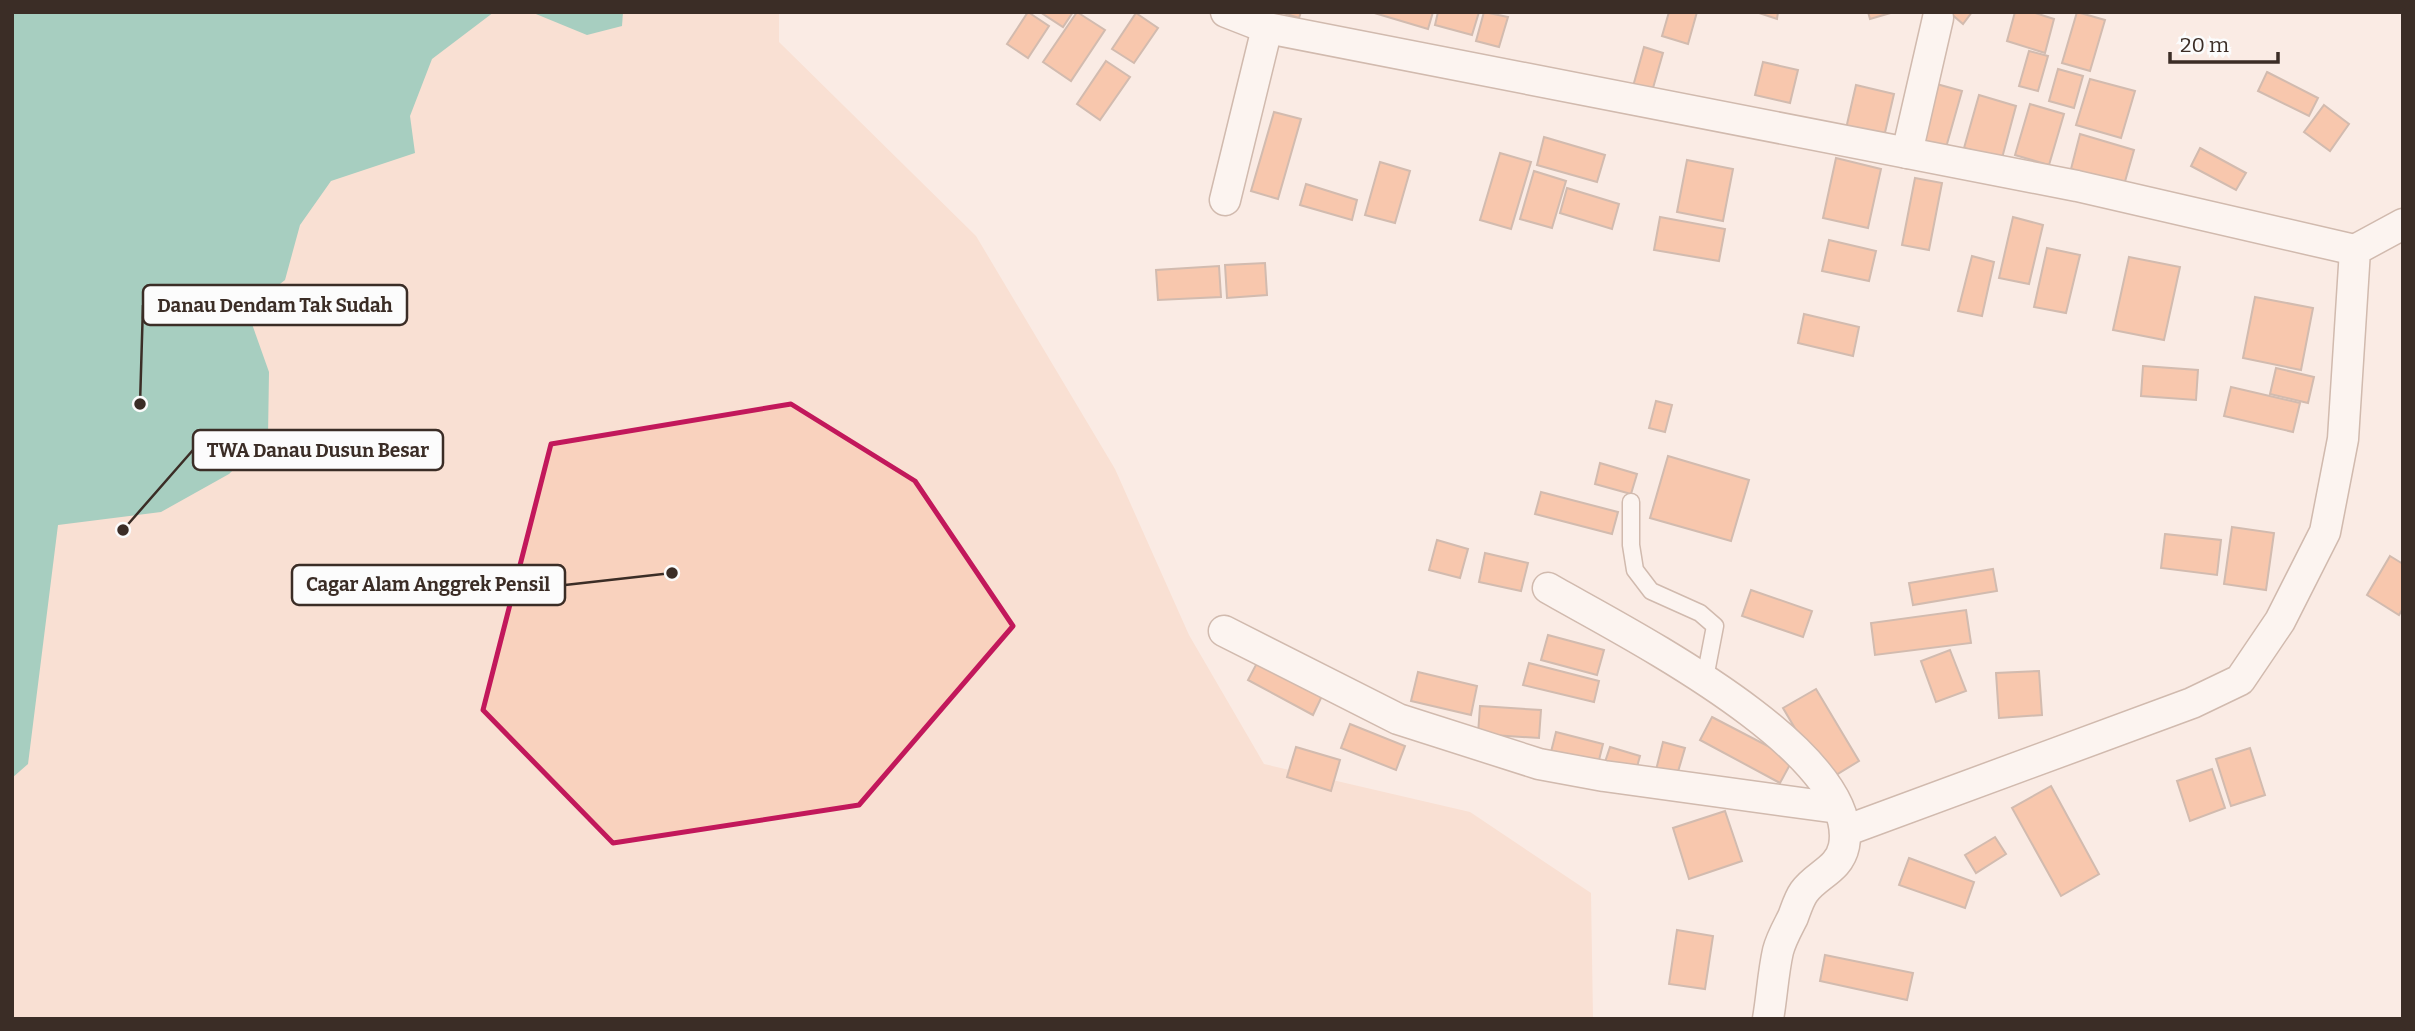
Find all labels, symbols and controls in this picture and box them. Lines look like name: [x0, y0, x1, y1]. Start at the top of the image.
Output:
scale bar: [2170, 21, 2278, 65]
text: 20 m: [2180, 32, 2229, 58]
callout: Danau Dendam Tak Sudah: [143, 285, 407, 325]
text: Danau Dendam Tak Sudah: [157, 294, 393, 317]
callout: TWA Danau Dusun Besar: [193, 430, 443, 470]
text: TWA Danau Dusun Besar: [207, 439, 429, 462]
callout: Cagar Alam Anggrek Pensil: [292, 565, 565, 605]
text: Cagar Alam Anggrek Pensil: [306, 573, 550, 596]

